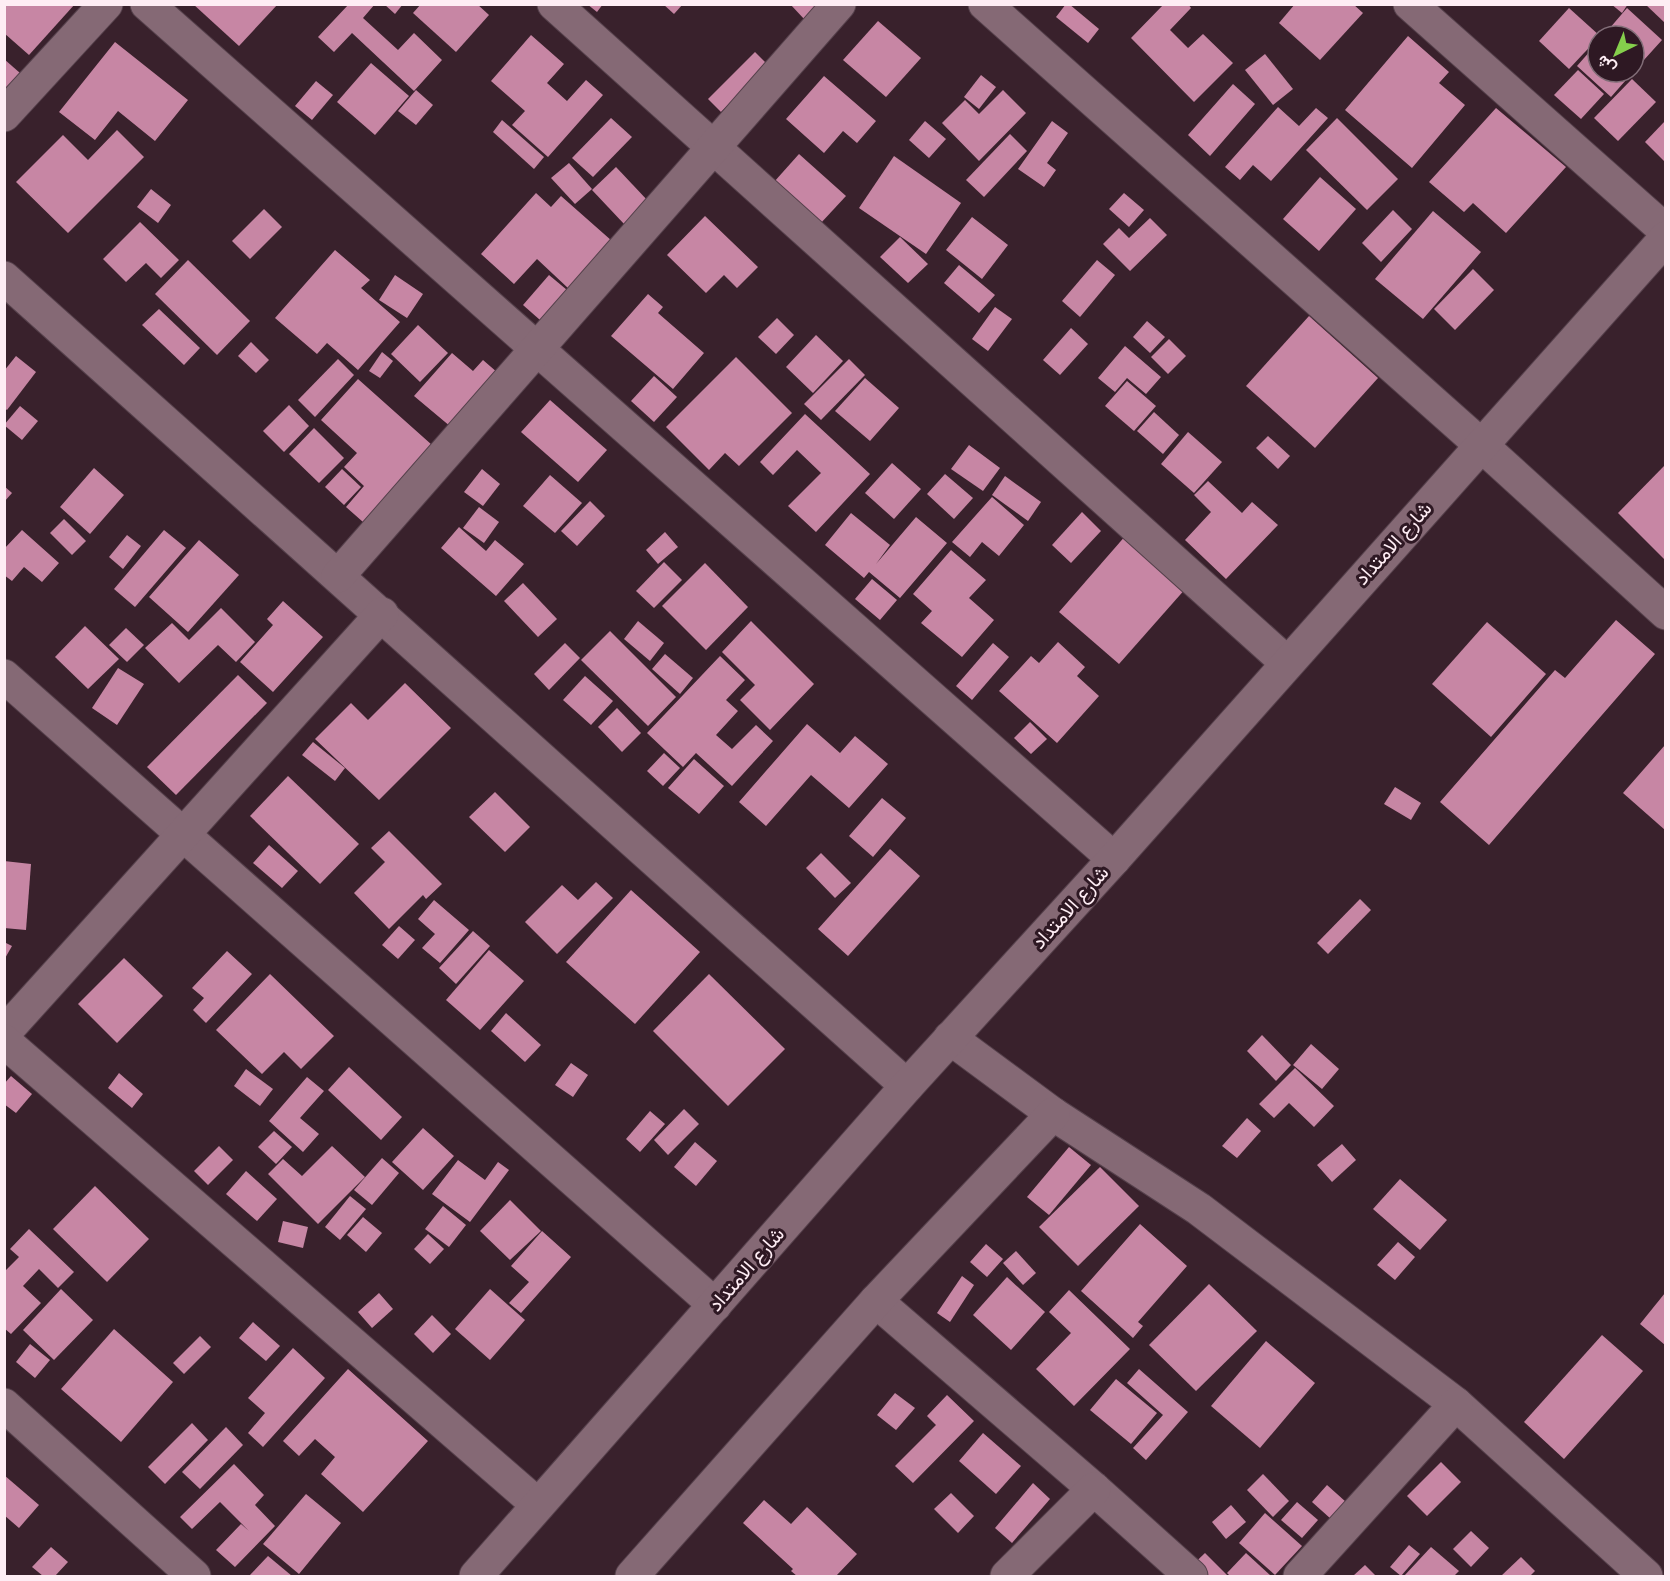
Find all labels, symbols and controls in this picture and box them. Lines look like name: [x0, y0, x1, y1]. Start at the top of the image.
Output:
north arrow: [1586, 24, 1646, 84]
text: ش: [1592, 51, 1620, 79]
street label: شارع الامتداد: [1348, 495, 1438, 591]
street label: شارع الامتداد: [1025, 859, 1115, 955]
street label: شارع الامتداد: [701, 1221, 791, 1317]

